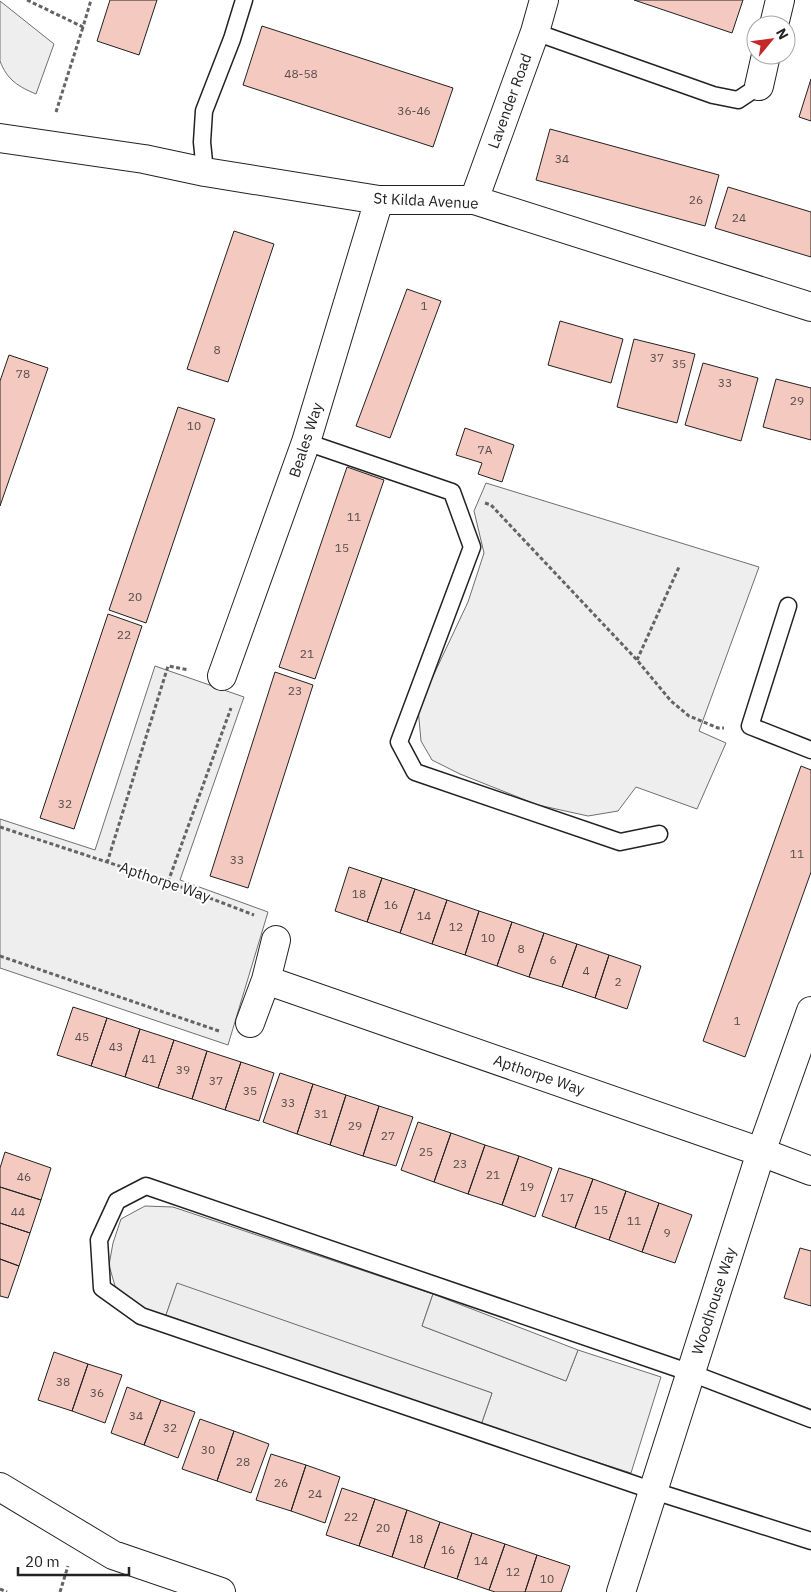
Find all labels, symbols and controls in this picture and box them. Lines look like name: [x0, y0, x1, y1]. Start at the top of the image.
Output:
north arrow: [746, 15, 796, 65]
text: N: [772, 25, 793, 42]
street label: Lavender Road: [484, 51, 536, 151]
house number: 48-58: [284, 66, 318, 81]
house number: 36-46: [397, 103, 431, 118]
house number: 34: [555, 151, 569, 166]
street label: St Kilda Avenue: [373, 188, 479, 213]
house number: 26: [689, 192, 703, 207]
house number: 24: [732, 210, 746, 225]
house number: 1: [420, 298, 428, 313]
house number: 8: [213, 342, 221, 357]
house number: 37: [650, 350, 664, 365]
house number: 35: [672, 356, 686, 371]
house number: 78: [16, 366, 30, 381]
house number: 33: [718, 375, 732, 390]
house number: 29: [790, 393, 804, 408]
street label: Beales Way: [284, 399, 327, 480]
house number: 10: [187, 418, 201, 433]
house number: 7A: [478, 442, 493, 457]
house number: 11: [347, 509, 361, 524]
house number: 15: [335, 540, 349, 555]
house number: 20: [128, 589, 142, 604]
house number: 22: [117, 627, 131, 642]
house number: 21: [300, 646, 314, 661]
house number: 23: [288, 683, 302, 698]
house number: 32: [58, 796, 72, 811]
house number: 11: [790, 846, 804, 861]
house number: 33: [230, 852, 244, 867]
street label: Apthorpe Way: [117, 857, 214, 906]
house number: 18: [352, 886, 366, 901]
house number: 16: [384, 897, 398, 912]
house number: 14: [417, 908, 431, 923]
house number: 12: [449, 919, 463, 934]
house number: 10: [481, 930, 495, 945]
house number: 8: [517, 941, 525, 956]
house number: 6: [549, 952, 557, 967]
house number: 4: [582, 963, 590, 978]
house number: 2: [614, 974, 622, 989]
house number: 1: [733, 1013, 741, 1028]
house number: 45: [75, 1029, 89, 1044]
house number: 43: [109, 1039, 123, 1054]
street label: Apthorpe Way: [491, 1050, 588, 1099]
house number: 41: [142, 1051, 156, 1066]
house number: 39: [176, 1062, 190, 1077]
house number: 37: [209, 1073, 223, 1088]
house number: 35: [243, 1083, 257, 1098]
house number: 33: [281, 1095, 295, 1110]
house number: 31: [314, 1106, 328, 1121]
house number: 29: [348, 1118, 362, 1133]
house number: 27: [381, 1128, 395, 1143]
house number: 25: [419, 1144, 433, 1159]
house number: 23: [453, 1156, 467, 1171]
house number: 21: [486, 1167, 500, 1182]
house number: 46: [17, 1169, 31, 1184]
house number: 19: [520, 1179, 534, 1194]
house number: 17: [560, 1190, 574, 1205]
house number: 15: [594, 1202, 608, 1217]
house number: 44: [11, 1204, 25, 1219]
house number: 11: [627, 1213, 641, 1228]
house number: 9: [663, 1225, 671, 1240]
street label: Woodhouse Way: [687, 1244, 740, 1357]
house number: 38: [56, 1374, 70, 1389]
house number: 36: [90, 1385, 104, 1400]
house number: 34: [129, 1408, 143, 1423]
house number: 32: [163, 1420, 177, 1435]
house number: 30: [201, 1442, 215, 1457]
house number: 28: [236, 1454, 250, 1469]
house number: 26: [274, 1475, 288, 1490]
house number: 24: [308, 1486, 322, 1501]
house number: 22: [344, 1509, 358, 1524]
house number: 20: [376, 1520, 390, 1535]
house number: 18: [409, 1531, 423, 1546]
house number: 16: [441, 1542, 455, 1557]
scale bar: [18, 1544, 129, 1576]
text: 20 m: [25, 1552, 60, 1571]
house number: 14: [474, 1553, 488, 1568]
house number: 12: [506, 1564, 520, 1579]
house number: 10: [540, 1571, 554, 1586]

